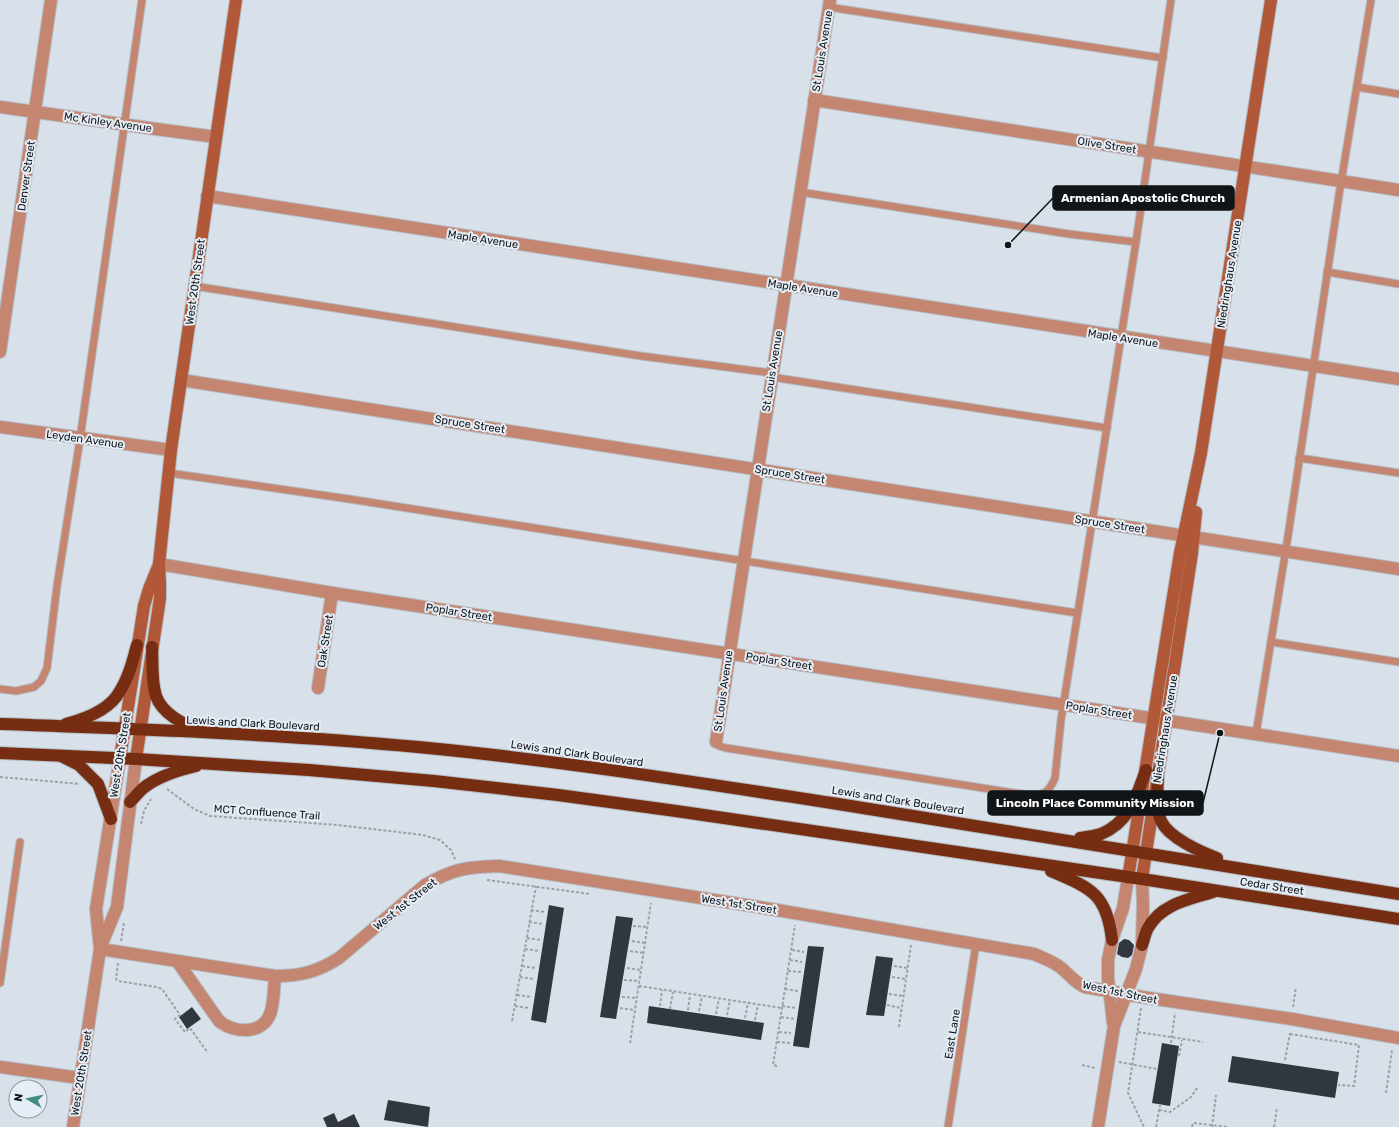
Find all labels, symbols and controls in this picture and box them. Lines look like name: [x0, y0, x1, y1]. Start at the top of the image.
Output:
street label: St Louis Avenue: [810, 10, 835, 93]
street label: Mc Kinley Avenue: [63, 110, 153, 135]
street label: Olive Street: [1077, 134, 1138, 157]
street label: Denver Street: [15, 139, 38, 212]
callout: Armenian Apostolic Church: [1053, 186, 1234, 210]
text: Armenian Apostolic Church: [1061, 191, 1225, 205]
street label: Niedringhaus Avenue: [1215, 219, 1244, 329]
street label: Maple Avenue: [447, 228, 519, 251]
street label: West 20th Street: [183, 238, 208, 326]
street label: Maple Avenue: [767, 277, 839, 300]
street label: Maple Avenue: [1087, 327, 1159, 350]
street label: St Louis Avenue: [760, 330, 785, 413]
street label: Spruce Street: [434, 413, 507, 437]
street label: Leyden Avenue: [45, 428, 125, 451]
street label: Spruce Street: [754, 463, 827, 487]
street label: Spruce Street: [1074, 513, 1147, 537]
street label: Poplar Street: [425, 601, 494, 624]
street label: Oak Street: [315, 613, 336, 669]
street label: St Louis Avenue: [711, 650, 736, 733]
street label: Poplar Street: [745, 650, 814, 673]
street label: Niedringhaus Avenue: [1151, 674, 1180, 784]
street label: Poplar Street: [1065, 699, 1134, 722]
street label: West 20th Street: [107, 711, 134, 799]
street label: Lewis and Clark Boulevard: [186, 714, 320, 733]
street label: Lewis and Clark Boulevard: [510, 738, 644, 769]
street label: Lewis and Clark Boulevard: [831, 784, 965, 817]
callout: Lincoln Place Community Mission: [988, 791, 1203, 815]
text: Lincoln Place Community Mission: [996, 796, 1195, 810]
street label: MCT Confluence Trail: [213, 802, 321, 823]
street label: West 1st Street: [371, 875, 440, 933]
street label: Cedar Street: [1239, 875, 1305, 898]
street label: West 1st Street: [700, 892, 778, 917]
street label: West 1st Street: [1081, 978, 1159, 1007]
street label: East Lane: [942, 1008, 963, 1060]
street label: West 20th Street: [68, 1029, 95, 1117]
north arrow: [8, 1079, 48, 1119]
text: N: [12, 1093, 26, 1102]

